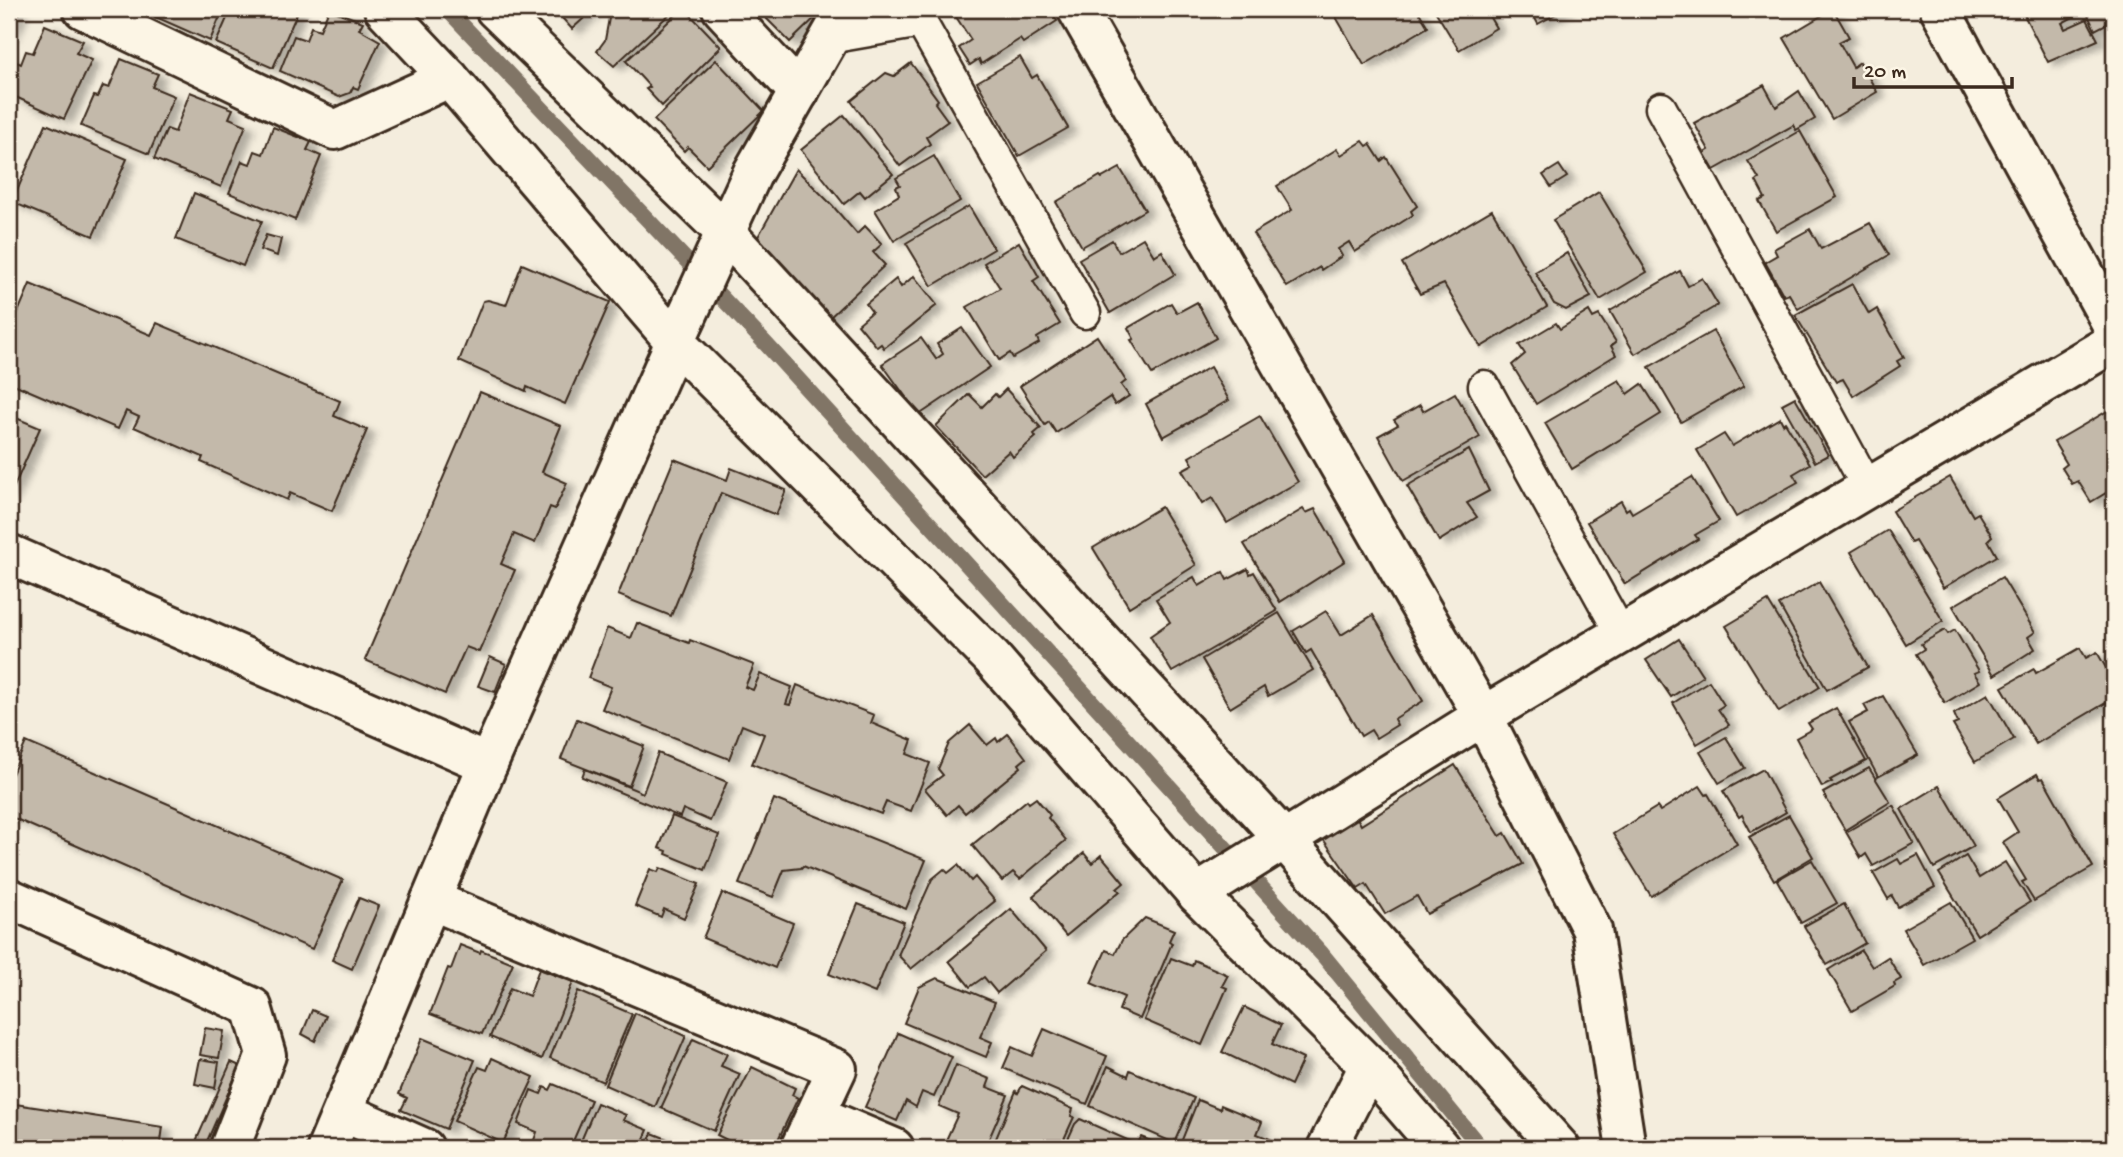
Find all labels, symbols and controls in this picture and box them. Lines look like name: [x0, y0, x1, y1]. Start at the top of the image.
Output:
scale bar: [1854, 46, 2011, 90]
text: 20 m: [1864, 61, 1906, 86]

